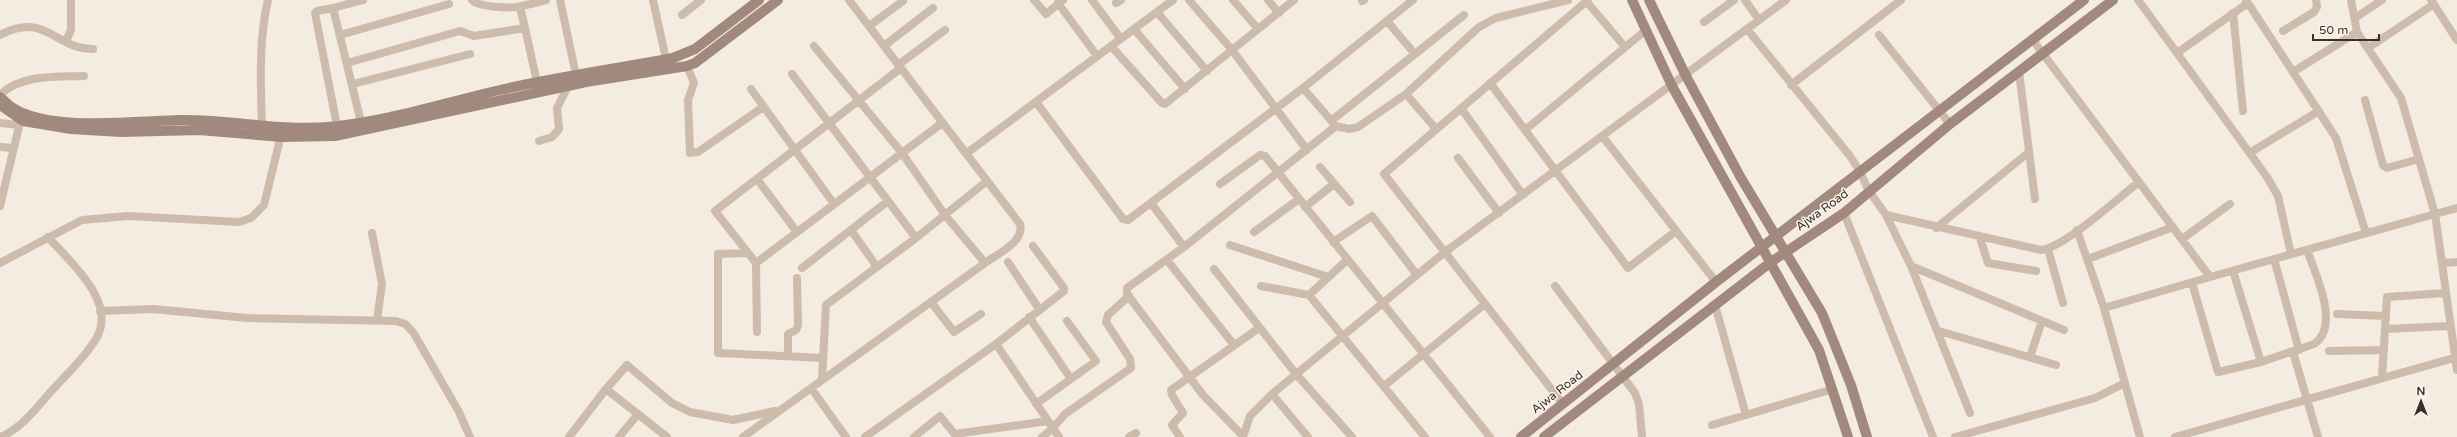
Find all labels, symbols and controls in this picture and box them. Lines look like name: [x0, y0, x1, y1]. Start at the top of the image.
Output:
scale bar: [2313, 16, 2379, 42]
text: 50 m: [2319, 23, 2348, 37]
street label: Ajwa Road: [1793, 186, 1851, 234]
street label: Ajwa Road: [1529, 368, 1585, 416]
north arrow: [2401, 381, 2441, 421]
text: N: [2417, 385, 2425, 398]

